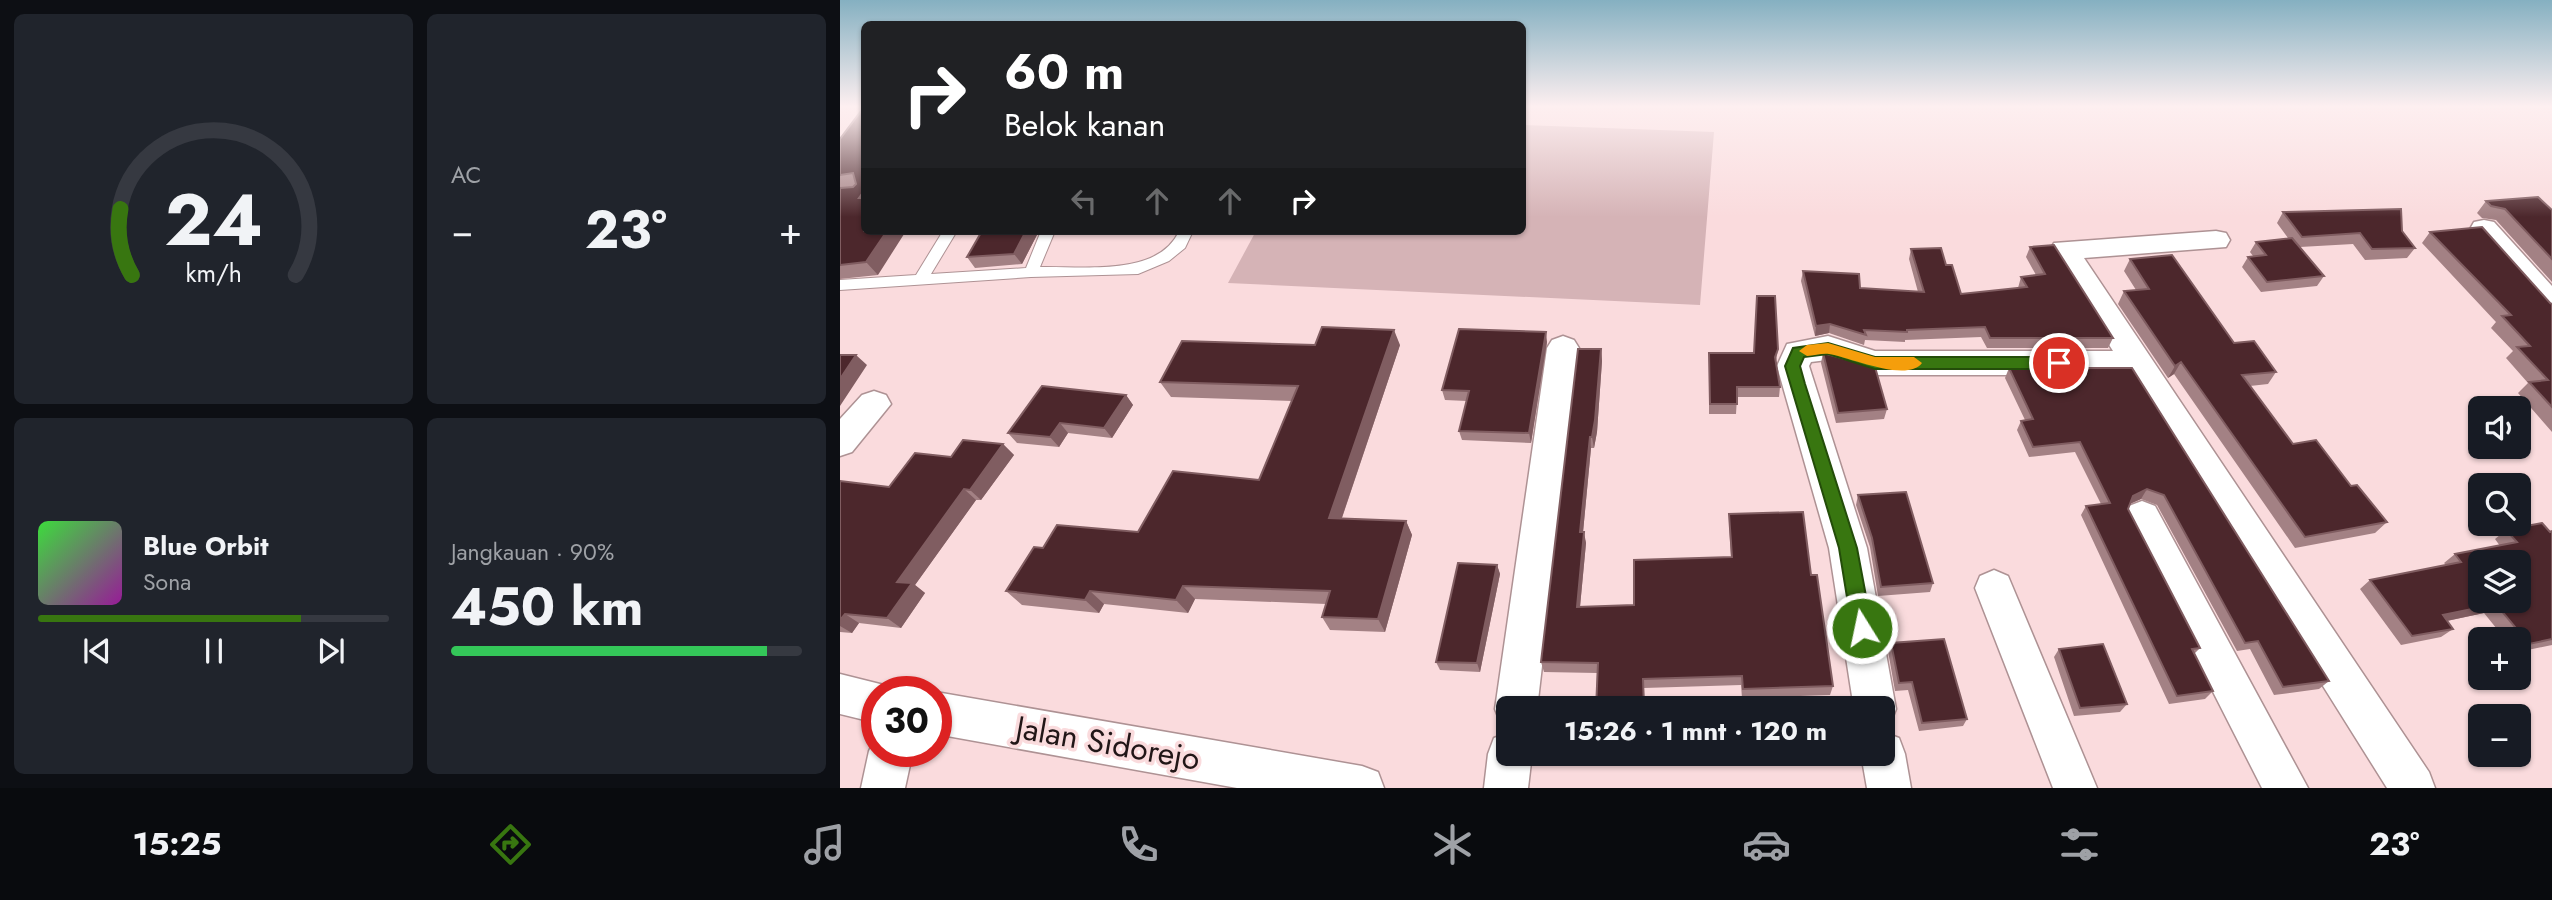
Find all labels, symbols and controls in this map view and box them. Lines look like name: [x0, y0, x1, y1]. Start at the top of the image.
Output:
text: 60 m: [1004, 37, 1124, 107]
icon: right: [889, 49, 980, 140]
text: Belok kanan: [1004, 102, 1165, 148]
text: AC: [451, 158, 481, 192]
text: 24: [164, 167, 263, 272]
icon: left: [1065, 182, 1103, 220]
icon: ahead: [1138, 182, 1176, 220]
icon: ahead: [1211, 182, 1249, 220]
icon: right: [1284, 182, 1322, 220]
text: 23°: [585, 192, 667, 268]
text: −: [451, 203, 473, 258]
text: +: [779, 203, 802, 258]
text: km/h: [185, 255, 242, 291]
pin: [2029, 333, 2089, 393]
icon: arrive: [2040, 344, 2078, 382]
map controls: [2468, 396, 2531, 767]
button: sound: [2468, 396, 2531, 459]
button: search: [2468, 473, 2531, 536]
text: Blue Orbit: [143, 527, 268, 565]
text: Jangkauan · 90%: [451, 535, 614, 569]
button: layers: [2468, 550, 2531, 613]
text: Sona: [143, 565, 191, 599]
text: 450 km: [451, 569, 644, 645]
position arrow: [1825, 591, 1899, 665]
button: +: [2468, 627, 2531, 690]
icon: previous: [78, 632, 116, 670]
icon: pause: [195, 632, 233, 670]
icon: next: [312, 632, 350, 670]
speed limit sign: 30: [861, 676, 952, 767]
street label: Jalan Sidorejo: [1008, 703, 1204, 782]
button: −: [2468, 704, 2531, 767]
text: 15:26 · 1 mnt · 120 m: [1564, 712, 1827, 750]
icon: directions: [486, 820, 535, 869]
icon: music: [800, 820, 849, 869]
icon: phone: [1114, 820, 1163, 869]
icon: climate: [1428, 820, 1477, 869]
icon: car: [1742, 820, 1791, 869]
icon: filters: [2055, 820, 2104, 869]
text: 15:25: [132, 821, 221, 867]
text: 23°: [2369, 821, 2420, 867]

